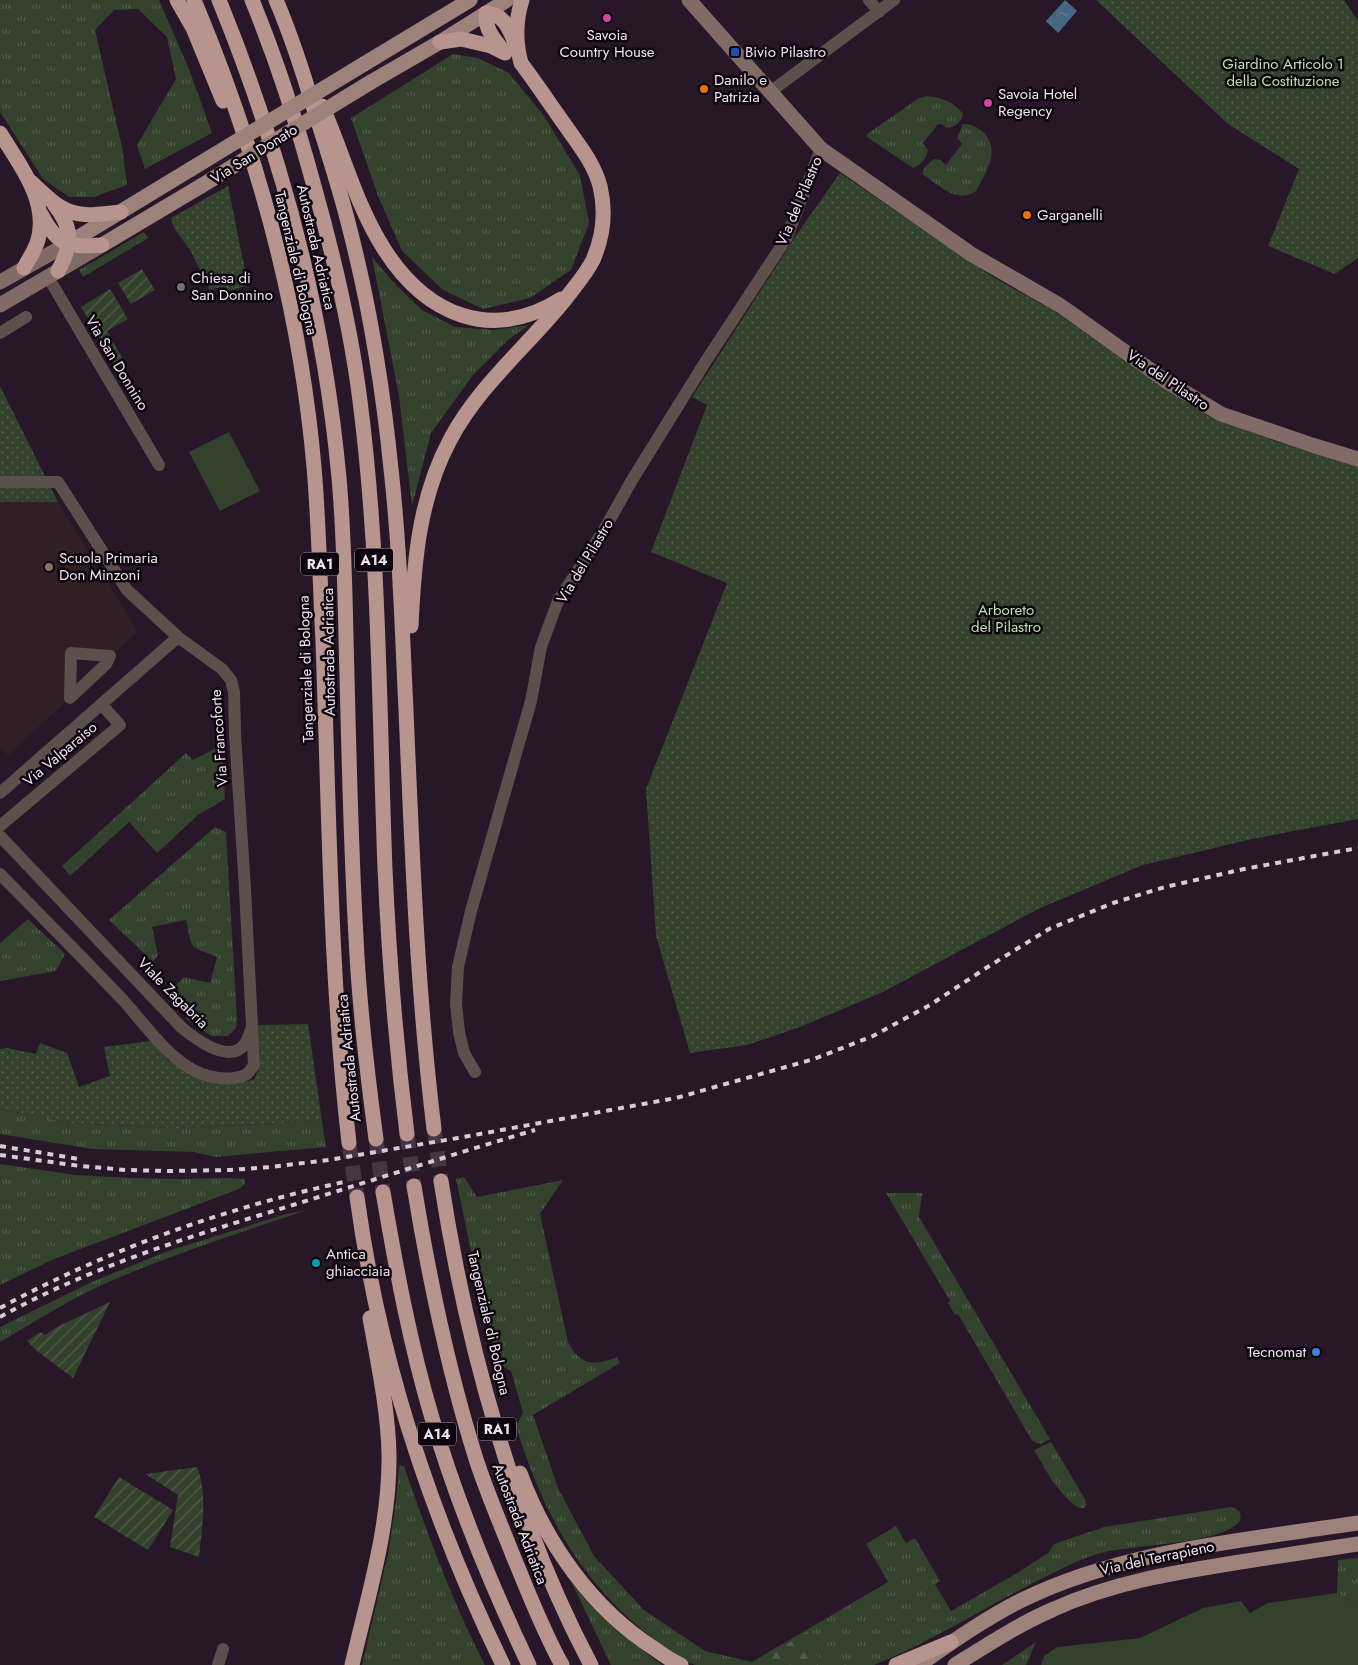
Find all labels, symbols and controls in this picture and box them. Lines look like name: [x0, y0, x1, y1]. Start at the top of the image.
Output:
marker: Savoia Country House: [601, 12, 613, 24]
place label: Savoia Country House: [559, 24, 655, 63]
place label: Bivio Pilastro: [745, 41, 826, 63]
marker: Bivio Pilastro: [729, 46, 741, 58]
park label: Giardino Articolo 1 della Costituzione: [1222, 53, 1344, 92]
place label: Danilo e Patrizia: [714, 69, 767, 108]
marker: Danilo e Patrizia: [698, 83, 710, 95]
place label: Savoia Hotel Regency: [998, 83, 1077, 122]
marker: Savoia Hotel Regency: [982, 97, 994, 109]
street label: Via San Donato: [206, 119, 302, 189]
street label: Via del Pilastro: [770, 153, 828, 249]
street label: Autostrada Adriatica: [291, 182, 341, 312]
street label: Tangenziale di Bologna: [269, 189, 323, 337]
place label: Garganelli: [1037, 204, 1103, 226]
marker: Garganelli: [1021, 209, 1033, 221]
place label: Chiesa di San Donnino: [191, 267, 273, 306]
marker: Chiesa di San Donnino: [175, 281, 187, 293]
street label: Via San Donnino: [80, 311, 154, 415]
street label: Via del Pilastro: [1122, 344, 1214, 416]
street label: Via del Pilastro: [551, 514, 619, 608]
place label: Scuola Primaria Don Minzoni: [59, 547, 158, 586]
road number: A14: [355, 548, 393, 572]
road number: RA1: [301, 552, 339, 576]
marker: Scuola Primaria Don Minzoni: [43, 561, 55, 573]
street label: Autostrada Adriatica: [317, 588, 341, 716]
street label: Tangenziale di Bologna: [292, 595, 320, 743]
park label: Arboreto del Pilastro: [971, 599, 1041, 638]
street label: Via Francoforte: [205, 688, 233, 787]
street label: Via Valparaiso: [18, 716, 102, 792]
street label: Viale Zagabria: [132, 952, 214, 1034]
street label: Autostrada Adriatica: [331, 993, 367, 1123]
place label: Antica ghiacciaia: [326, 1243, 390, 1282]
street label: Tangenziale di Bologna: [462, 1249, 516, 1397]
marker: Antica ghiacciaia: [310, 1257, 322, 1269]
place label: Tecnomat: [1247, 1341, 1306, 1363]
marker: Tecnomat: [1310, 1346, 1322, 1358]
road number: RA1: [478, 1418, 516, 1440]
road number: A14: [418, 1422, 456, 1446]
street label: Autostrada Adriatica: [487, 1460, 553, 1588]
street label: Via del Terrapieno: [1098, 1535, 1216, 1581]

